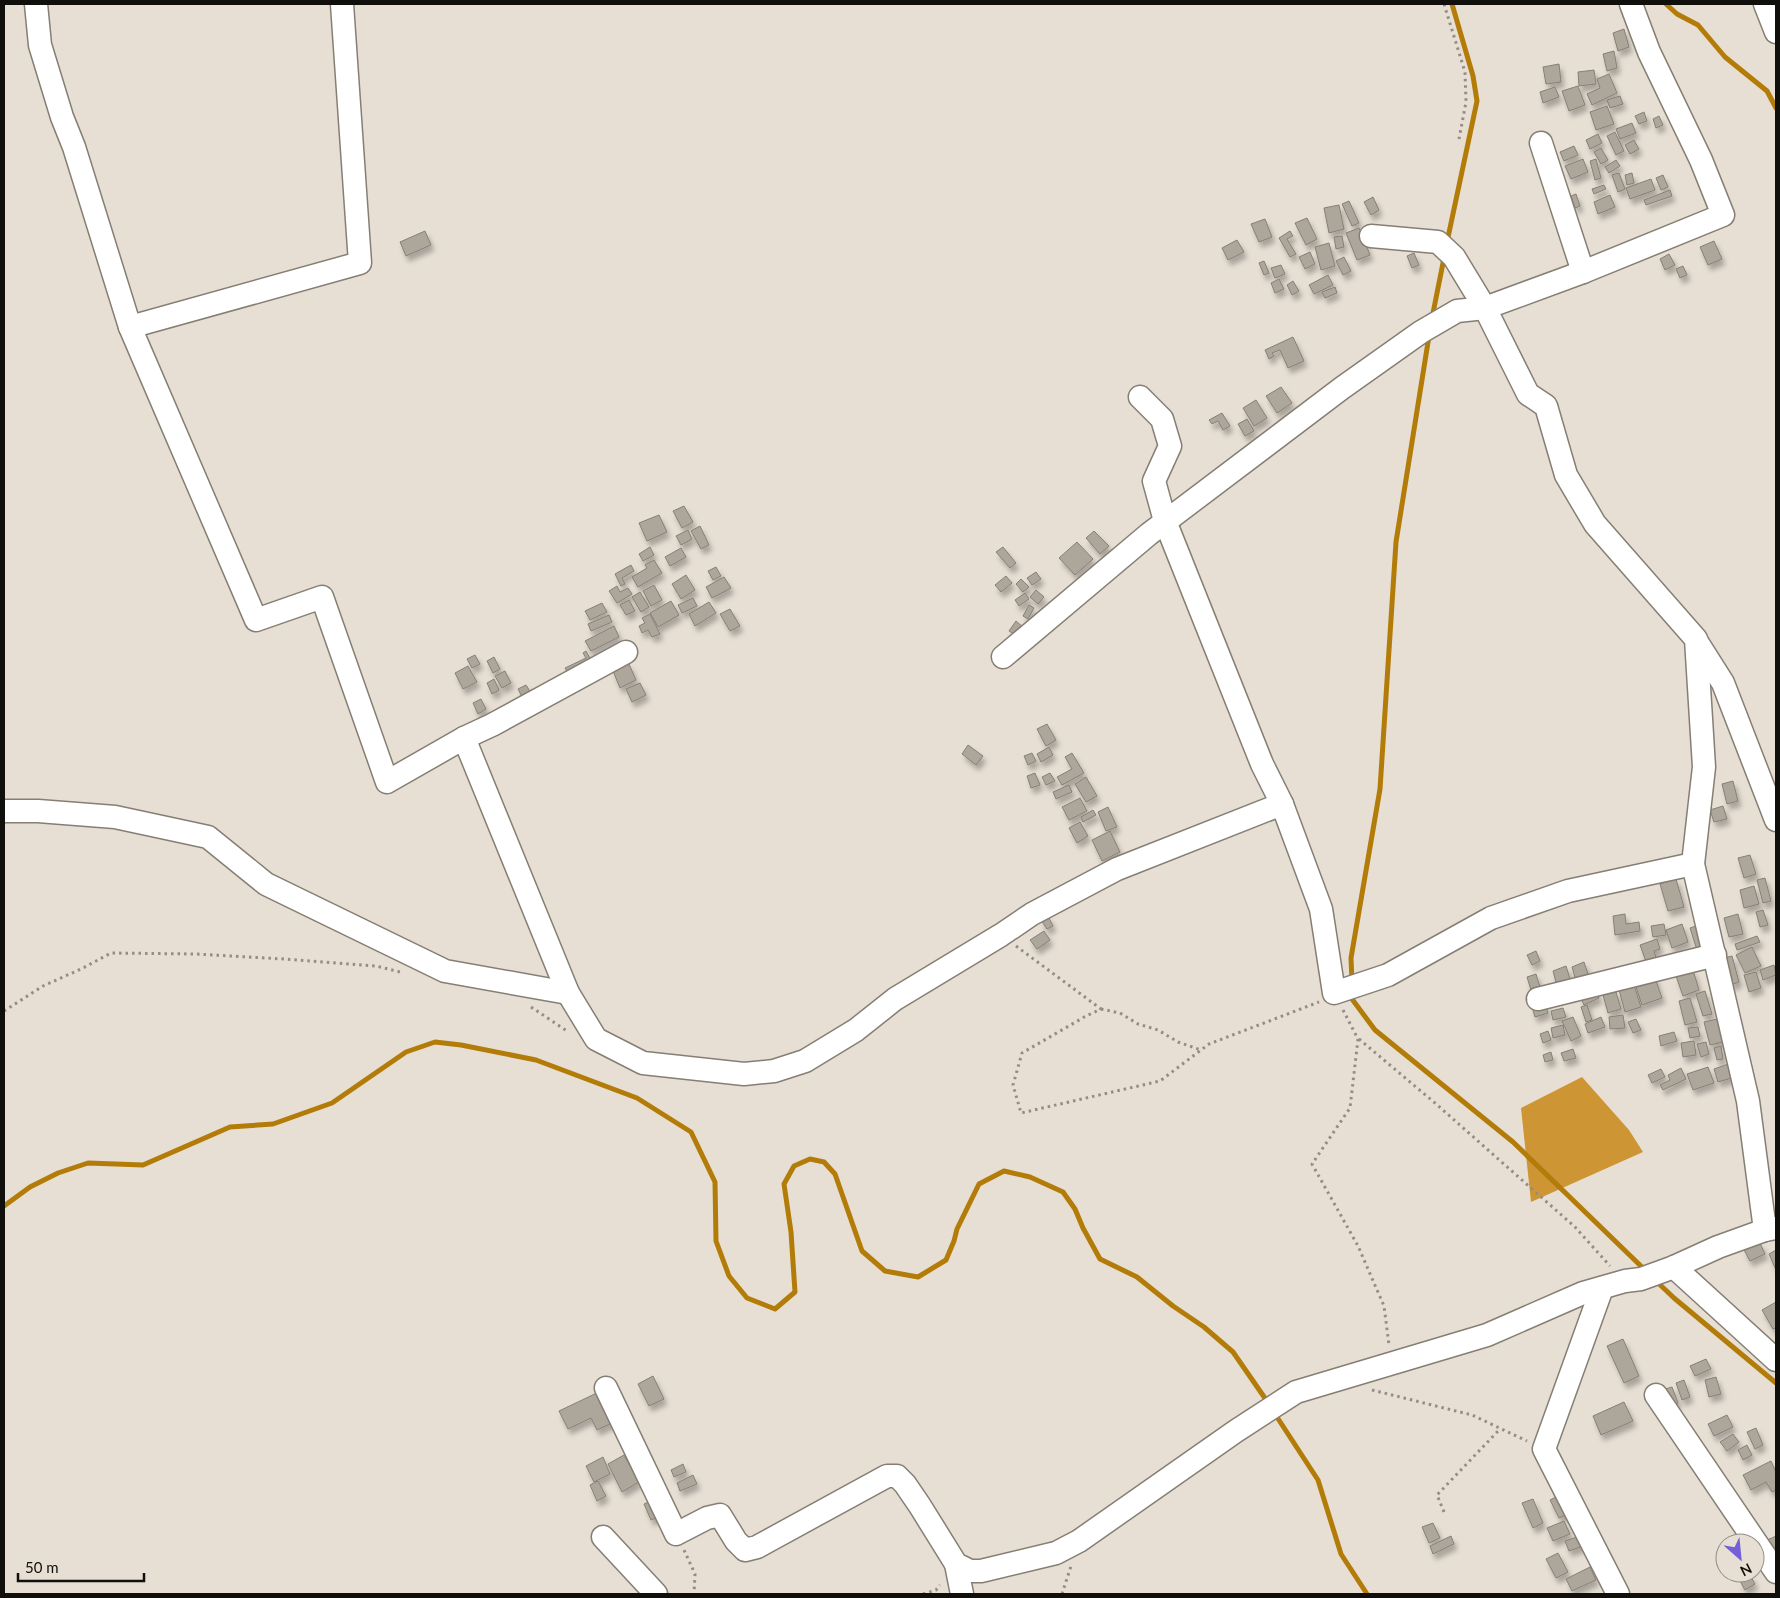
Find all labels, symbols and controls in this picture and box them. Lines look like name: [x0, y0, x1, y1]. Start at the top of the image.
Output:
north arrow: [1715, 1533, 1765, 1583]
scale bar: [18, 1550, 144, 1582]
text: 50 m: [25, 1558, 59, 1576]
text: N: [1737, 1560, 1755, 1580]

